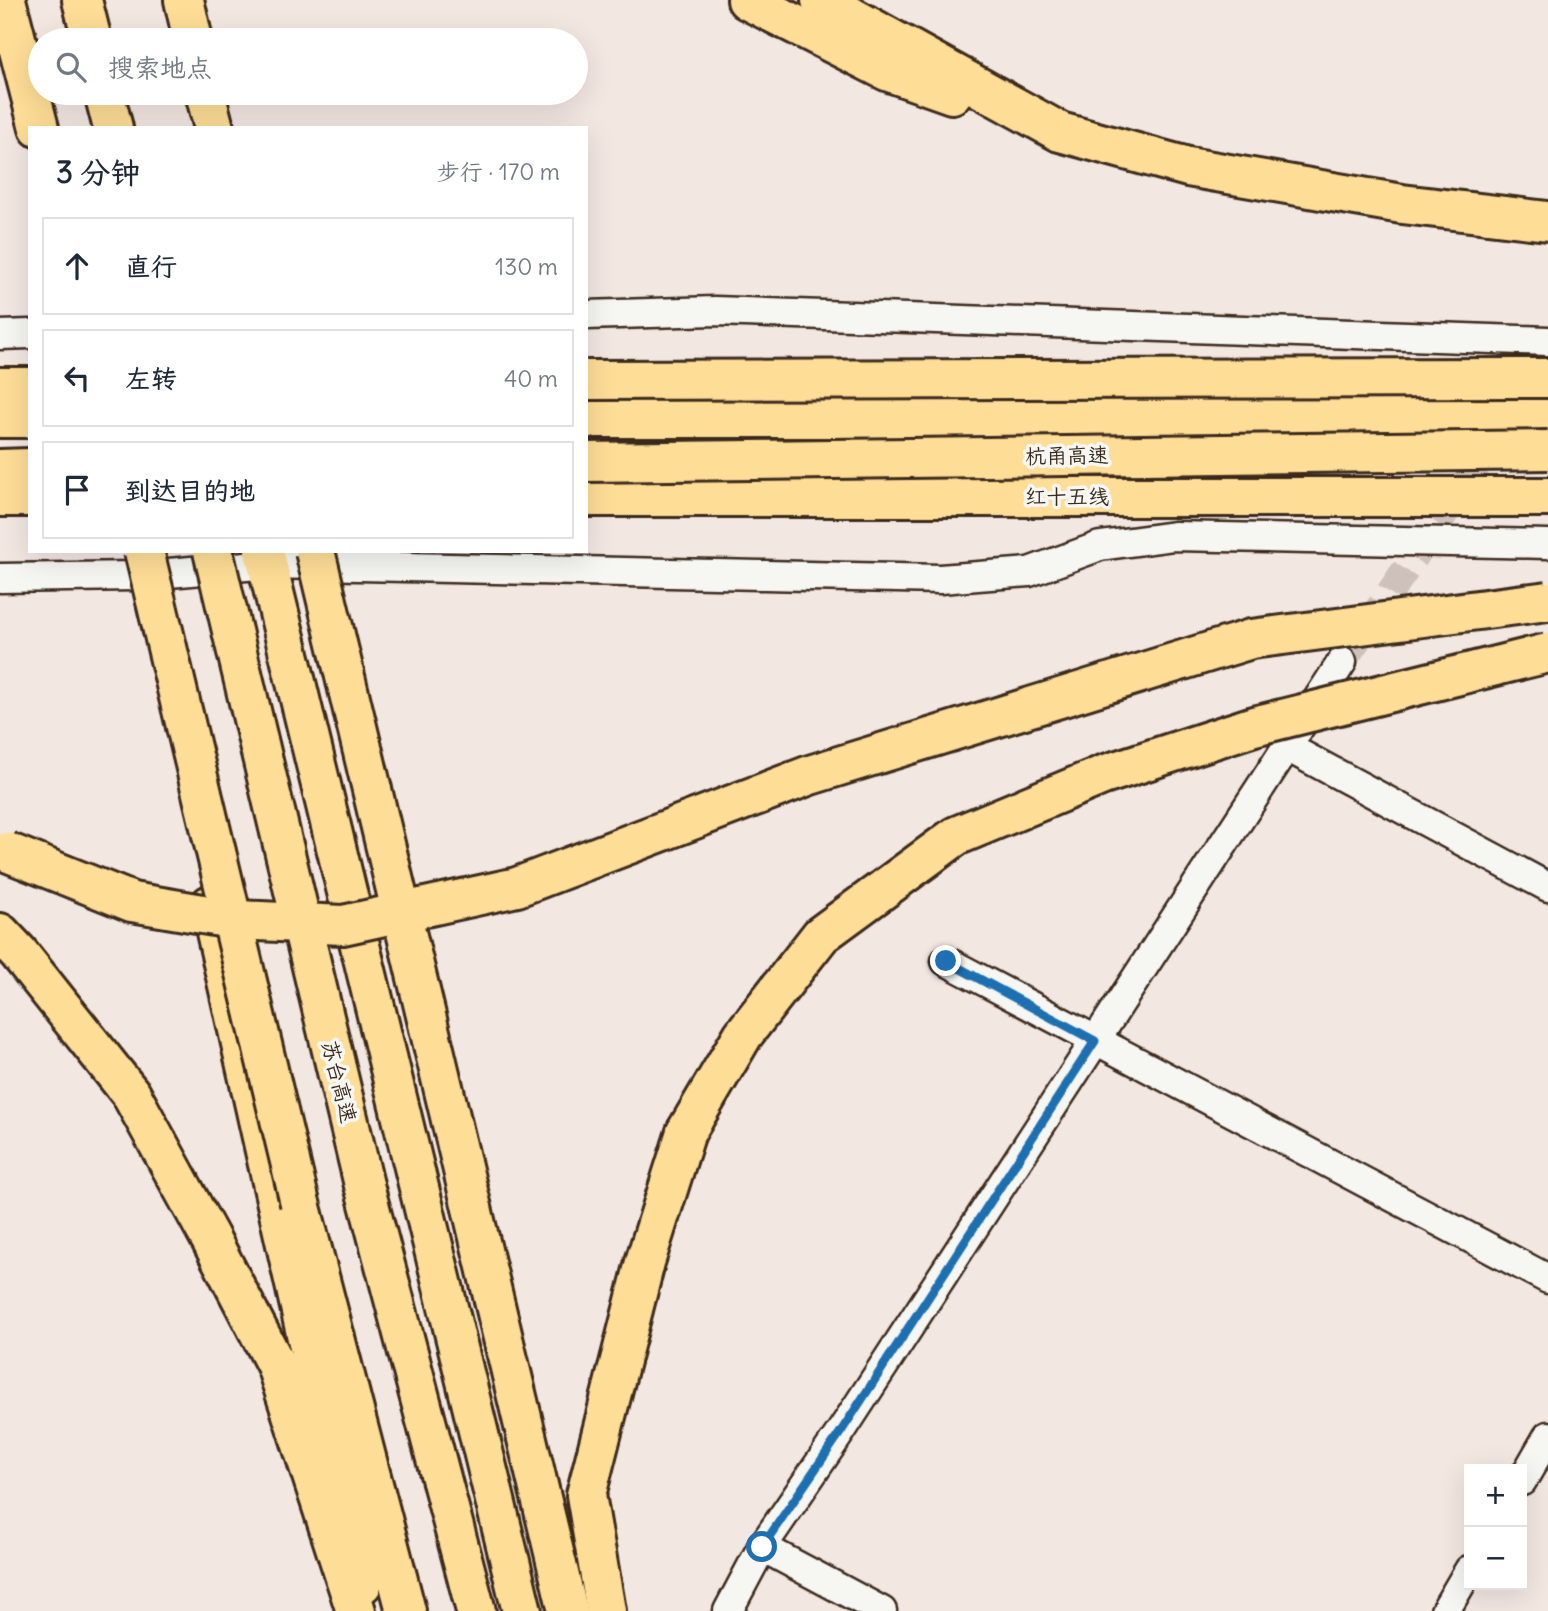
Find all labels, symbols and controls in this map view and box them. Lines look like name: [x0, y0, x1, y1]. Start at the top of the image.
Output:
search box: [28, 28, 588, 105]
icon: search: [52, 48, 90, 86]
text: 搜索地点: [108, 51, 212, 84]
text: 3 分钟: [56, 153, 140, 191]
text: 步行 · 170 m: [437, 157, 560, 186]
icon: ahead: [58, 247, 96, 285]
text: 直行: [125, 250, 177, 283]
text: 130 m: [495, 252, 558, 281]
icon: left: [58, 359, 96, 397]
text: 左转: [125, 362, 177, 395]
text: 40 m: [504, 364, 558, 393]
street label: 杭甬高速: [1025, 441, 1109, 470]
icon: arrive: [58, 471, 96, 509]
text: 到达目的地: [125, 474, 255, 507]
street label: 红十五线: [1025, 483, 1109, 510]
route end: [930, 945, 961, 976]
street label: 苏台高速: [316, 1038, 363, 1126]
map controls: [1464, 1464, 1527, 1590]
button: +: [1464, 1464, 1527, 1527]
button: −: [1464, 1527, 1527, 1590]
route start: [746, 1531, 777, 1562]

